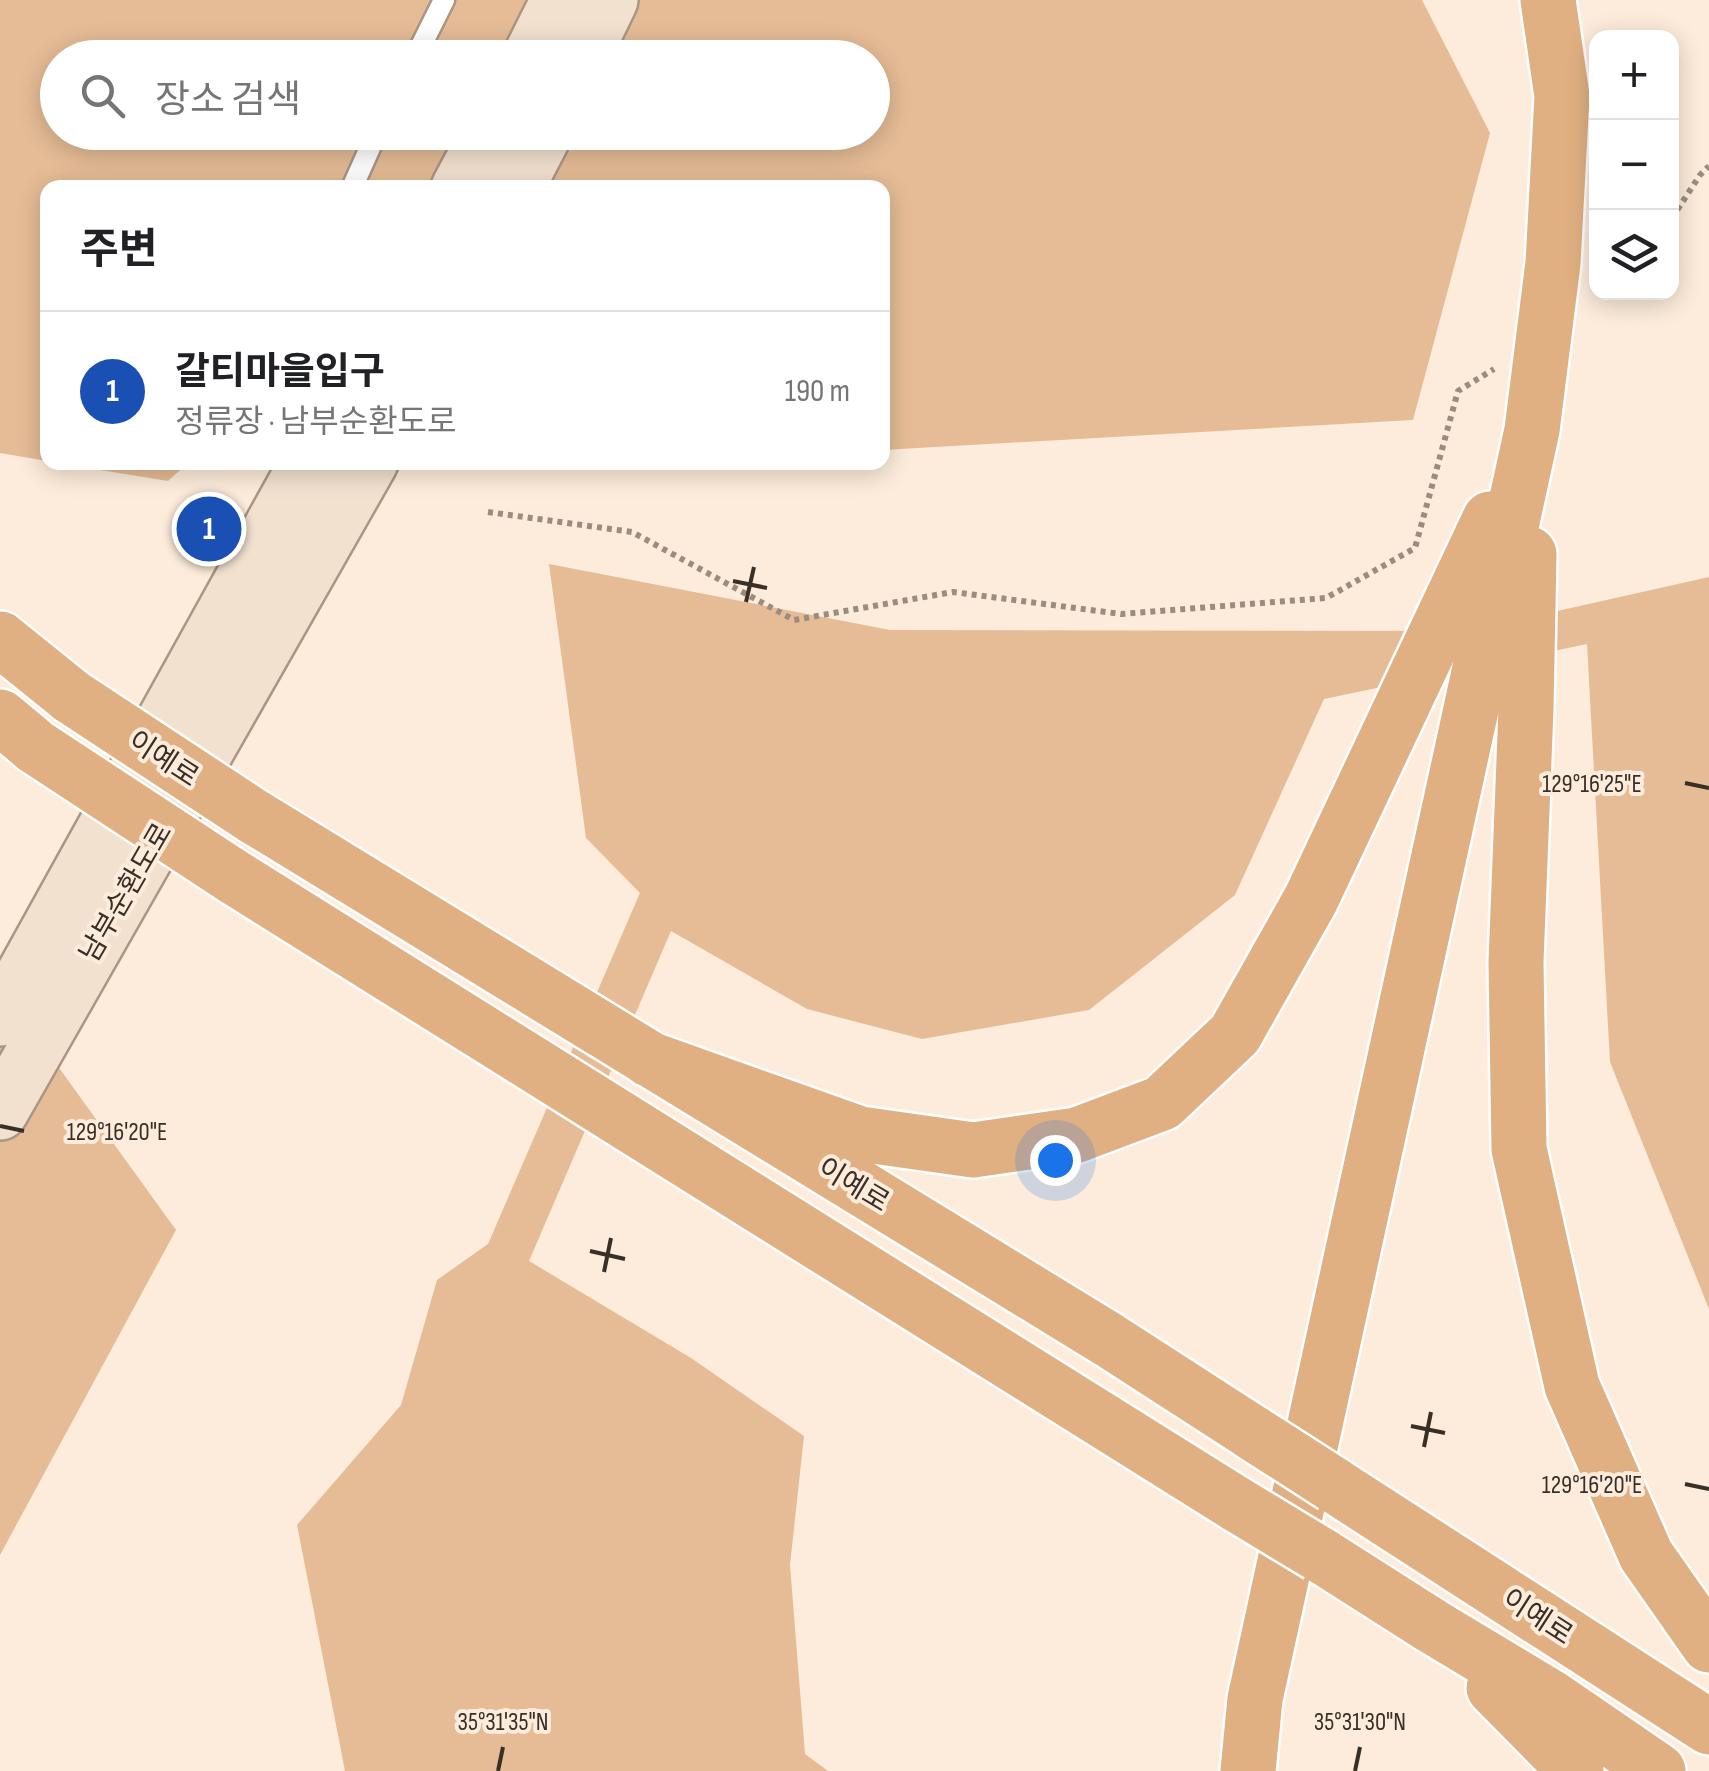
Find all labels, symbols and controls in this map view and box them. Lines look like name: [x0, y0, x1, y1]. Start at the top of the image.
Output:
map controls: [1589, 30, 1679, 300]
button: +: [1589, 30, 1679, 120]
search box: [40, 40, 890, 150]
icon: search: [75, 68, 130, 123]
text: 장소 검색: [155, 78, 301, 123]
button: −: [1589, 120, 1679, 210]
button: layers: [1589, 210, 1679, 300]
text: 주변: [80, 225, 157, 276]
text: 갈티마을입구: [175, 350, 385, 395]
text: 1: [106, 372, 119, 411]
text: 190 m: [785, 372, 850, 411]
text: 정류장 · 남부순환도로: [175, 403, 457, 442]
pin: 1: [176, 492, 242, 566]
street label: 이예로: [122, 724, 205, 794]
text: 129°16'25"E: [1542, 769, 1642, 800]
street label: 남부순환도로: [73, 818, 179, 968]
text: 129°16'20"E: [67, 1117, 167, 1148]
your location: [1030, 1135, 1081, 1186]
street label: 이예로: [812, 1151, 895, 1219]
text: 129°16'20"E: [1542, 1470, 1642, 1501]
street label: 이예로: [1496, 1582, 1579, 1652]
text: 35°31'35"N: [457, 1707, 549, 1738]
text: 35°31'30"N: [1314, 1707, 1406, 1738]

